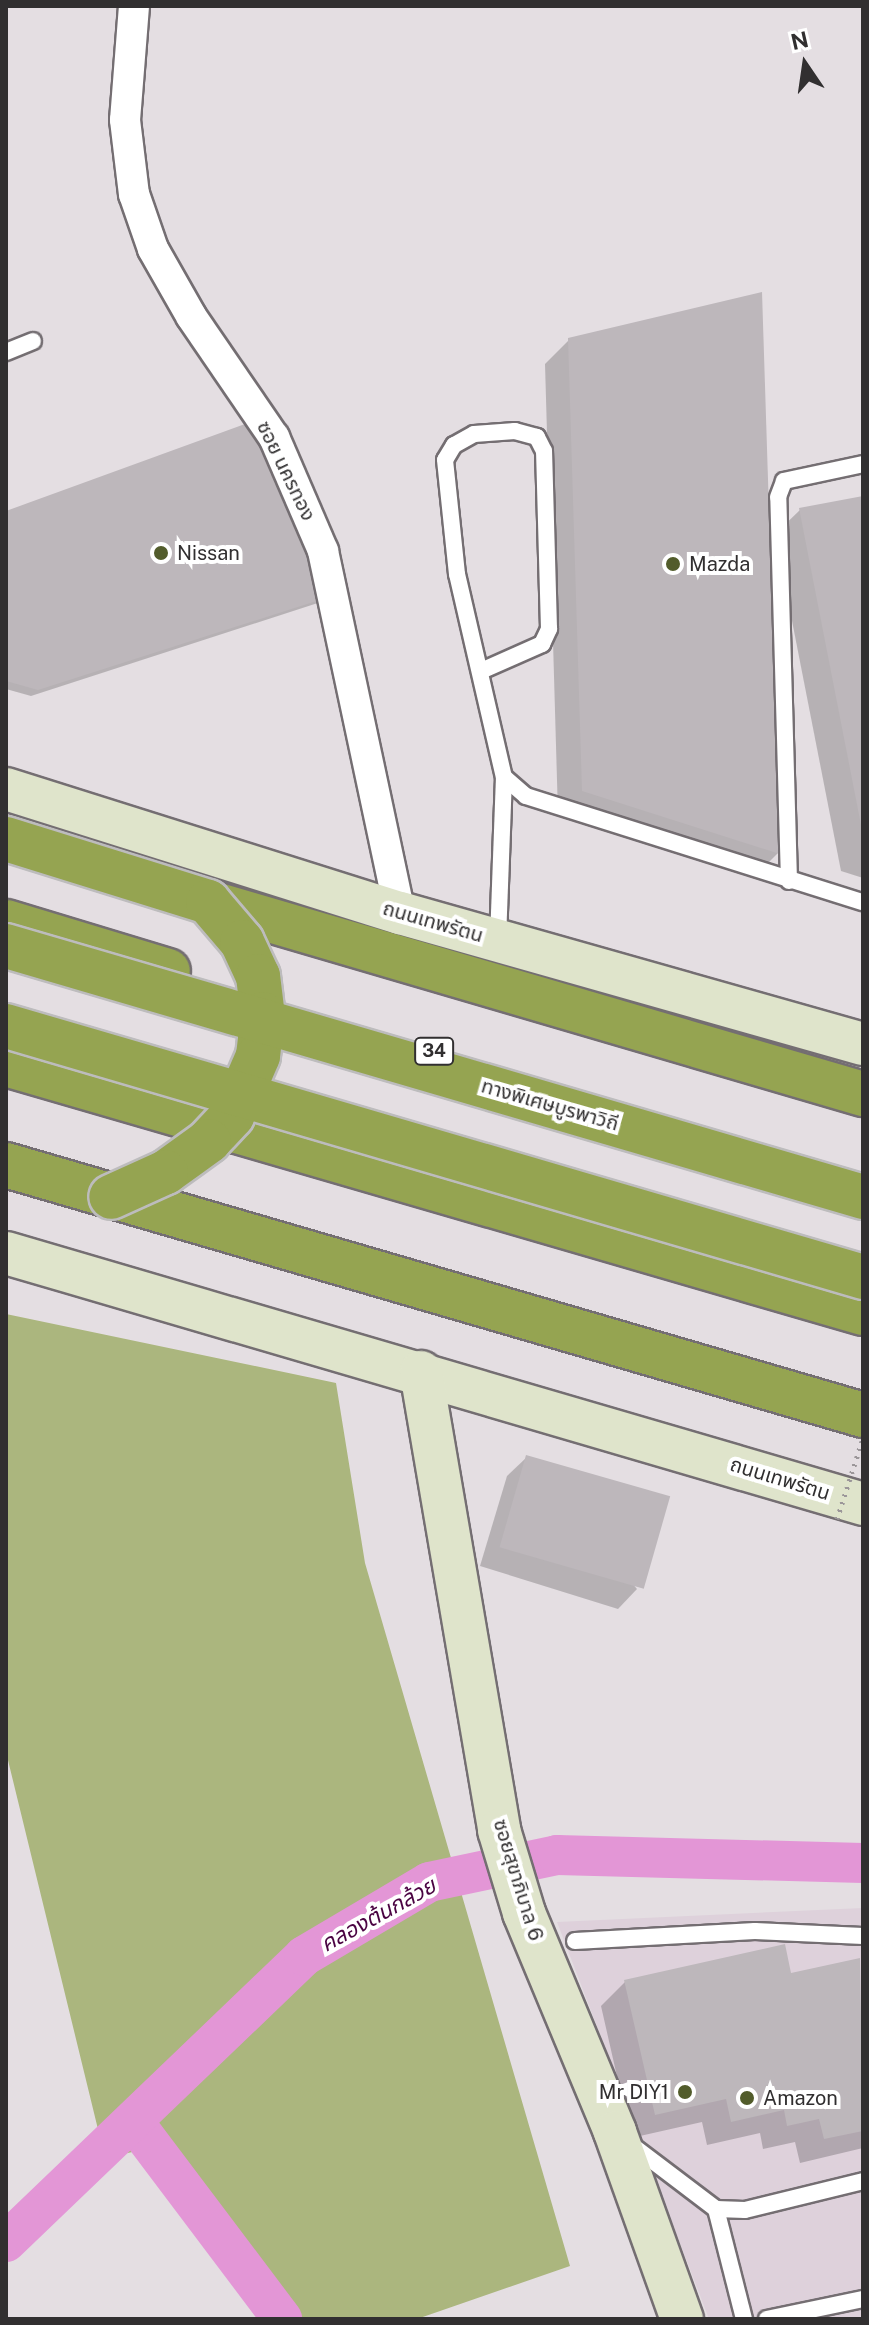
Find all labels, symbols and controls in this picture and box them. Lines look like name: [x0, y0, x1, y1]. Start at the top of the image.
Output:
north arrow: [765, 24, 845, 104]
text: N: [788, 26, 811, 55]
street label: ซอย นครทอง: [252, 417, 320, 525]
place label: Nissan: [177, 541, 240, 565]
marker: Nissan: [152, 544, 170, 562]
place label: Mazda: [689, 552, 750, 576]
marker: Mazda: [664, 555, 682, 573]
street label: ถนนเทพรัตน: [380, 896, 486, 948]
road number: 34: [414, 1037, 454, 1065]
street label: ทางพิเศษบูรพาวิถี: [479, 1074, 621, 1136]
street label: ถนนเทพรัตน: [727, 1452, 833, 1506]
street label: ซอยสุขาภิบาล 6: [488, 1816, 548, 1944]
water label: คลองต้นกล้วย: [316, 1873, 440, 1957]
place label: Mr DIY1: [599, 2080, 669, 2104]
marker: Mr DIY1: [676, 2083, 694, 2101]
place label: Amazon: [763, 2086, 838, 2110]
marker: Amazon: [738, 2089, 756, 2107]

